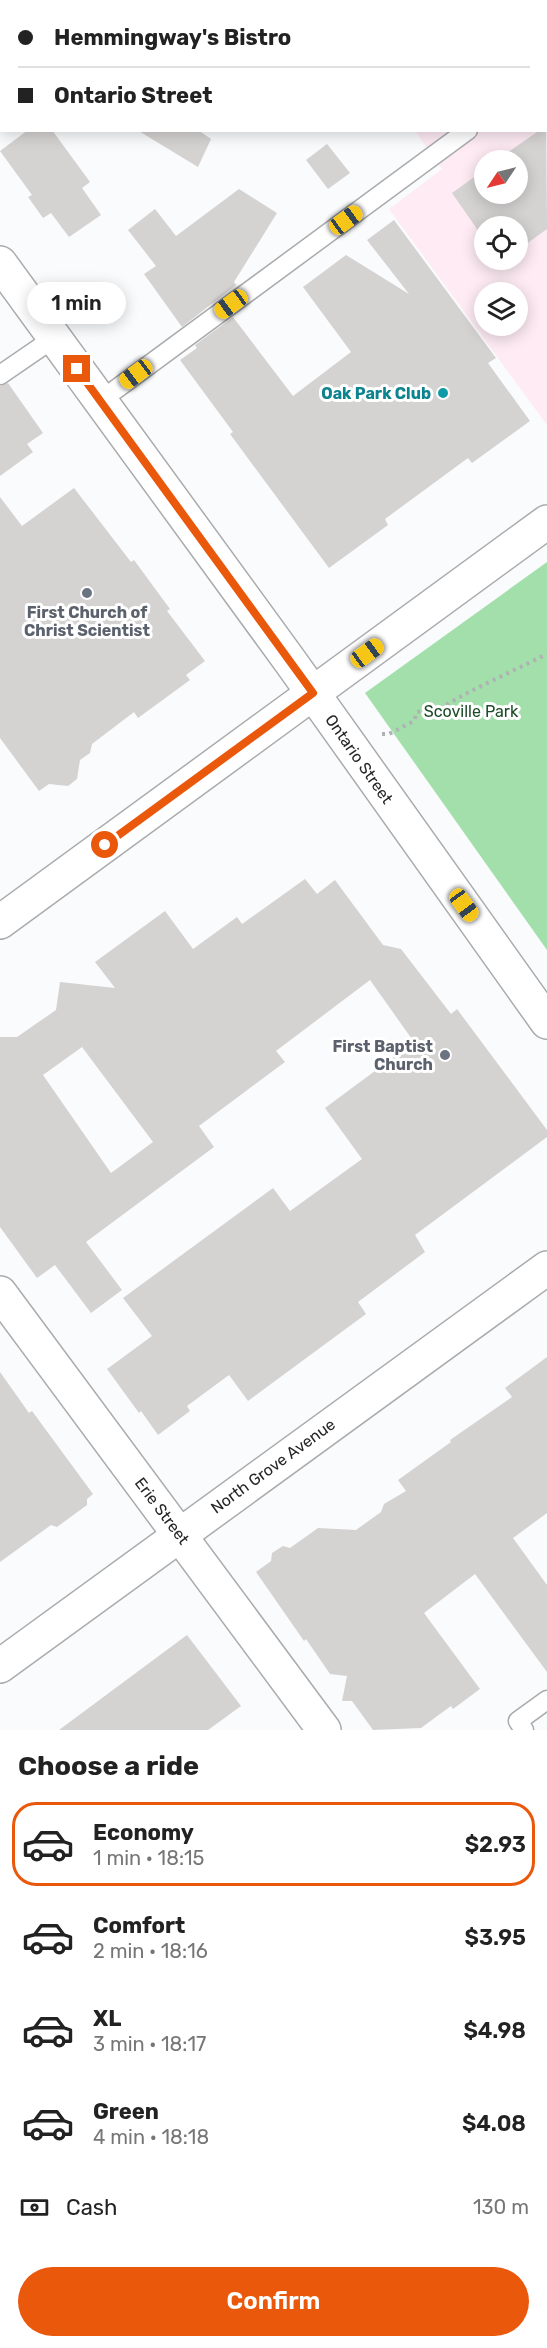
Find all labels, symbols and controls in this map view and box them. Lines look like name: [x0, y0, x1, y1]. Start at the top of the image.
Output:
text: Hemmingway's Bistro: [54, 24, 291, 51]
text: Ontario Street: [54, 82, 212, 109]
north arrow: [474, 150, 528, 204]
map controls: [474, 150, 528, 336]
car: [326, 202, 366, 238]
button: locate: [474, 216, 528, 270]
callout: 1 min: [28, 282, 127, 324]
button: layers: [474, 282, 528, 336]
car: [211, 286, 251, 322]
text: 1 min: [51, 291, 102, 315]
route end: [63, 355, 90, 382]
car: [116, 356, 156, 392]
place label: Oak Park Club: [321, 384, 431, 403]
marker: Oak Park Club: [436, 386, 450, 400]
marker: First Church of Christ Scientist: [80, 586, 94, 600]
place label: First Church of Christ Scientist: [24, 603, 150, 640]
car: [347, 635, 387, 671]
park label: Scoville Park: [424, 702, 519, 721]
street label: Ontario Street: [321, 711, 397, 807]
route start: [91, 831, 118, 858]
car: [446, 885, 482, 925]
place label: First Baptist Church: [332, 1037, 434, 1074]
marker: First Baptist Church: [438, 1048, 452, 1062]
street label: North Grove Avenue: [207, 1414, 339, 1517]
street label: Erie Street: [131, 1474, 193, 1548]
text: Choose a ride: [18, 1750, 199, 1782]
icon: car: [21, 1817, 75, 1871]
text: Economy: [93, 1819, 194, 1846]
text: $2.93: [465, 1831, 526, 1858]
text: 1 min · 18:15: [93, 1846, 204, 1870]
icon: car: [21, 1910, 75, 1964]
text: Comfort: [93, 1912, 185, 1939]
text: $3.95: [465, 1924, 526, 1951]
text: 2 min · 18:16: [93, 1939, 208, 1963]
icon: car: [21, 2003, 75, 2057]
text: XL: [93, 2005, 121, 2032]
text: $4.98: [463, 2017, 526, 2044]
text: 3 min · 18:17: [93, 2032, 206, 2056]
icon: car: [21, 2096, 75, 2150]
text: Green: [93, 2098, 159, 2125]
text: $4.08: [462, 2110, 526, 2137]
text: 4 min · 18:18: [93, 2125, 209, 2149]
icon: cash: [18, 2191, 51, 2224]
text: Cash: [66, 2194, 117, 2221]
text: 130 m: [473, 2195, 529, 2219]
button: Confirm: [18, 2267, 529, 2336]

